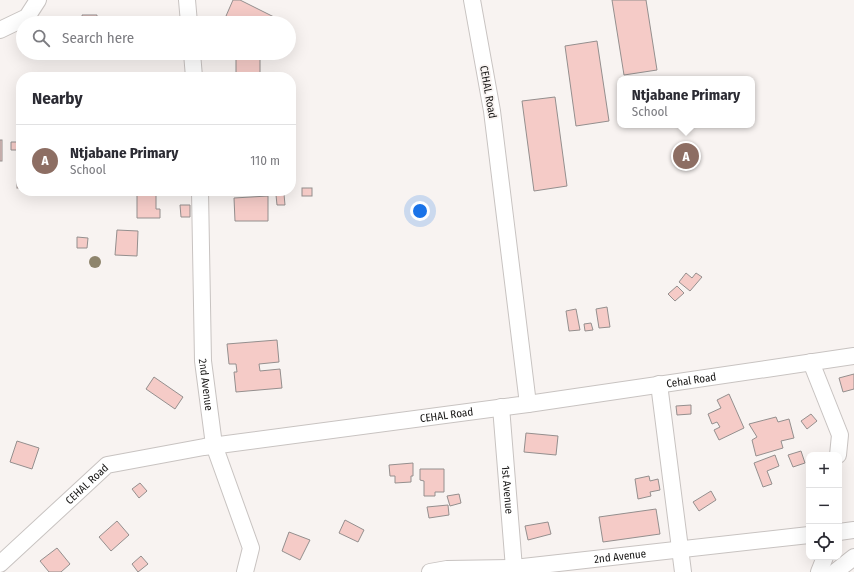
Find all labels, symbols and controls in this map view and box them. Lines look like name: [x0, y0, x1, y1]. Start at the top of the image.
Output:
search box: [16, 16, 296, 60]
icon: search: [30, 27, 52, 49]
text: Search here: [62, 29, 134, 47]
street label: CEHAL Road: [477, 65, 499, 119]
popup: [617, 76, 755, 128]
text: Ntjabane Primary: [632, 86, 740, 104]
text: Nearby: [32, 88, 83, 109]
text: School: [632, 104, 668, 119]
pin: A: [673, 141, 699, 171]
text: Ntjabane Primary: [70, 144, 178, 162]
text: A: [41, 153, 49, 168]
text: 110 m: [250, 153, 280, 168]
text: School: [70, 162, 106, 177]
your location: [410, 201, 430, 221]
street label: 2nd Avenue: [196, 358, 216, 412]
street label: Cehal Road: [665, 370, 717, 390]
street label: CEHAL Road: [419, 405, 474, 425]
map controls: [806, 452, 842, 560]
button: +: [806, 452, 842, 488]
street label: CEHAL Road: [63, 461, 111, 507]
street label: 1st Avenue: [499, 465, 516, 514]
button: −: [806, 488, 842, 524]
button: locate: [806, 524, 842, 560]
street label: 2nd Avenue: [593, 547, 647, 566]

